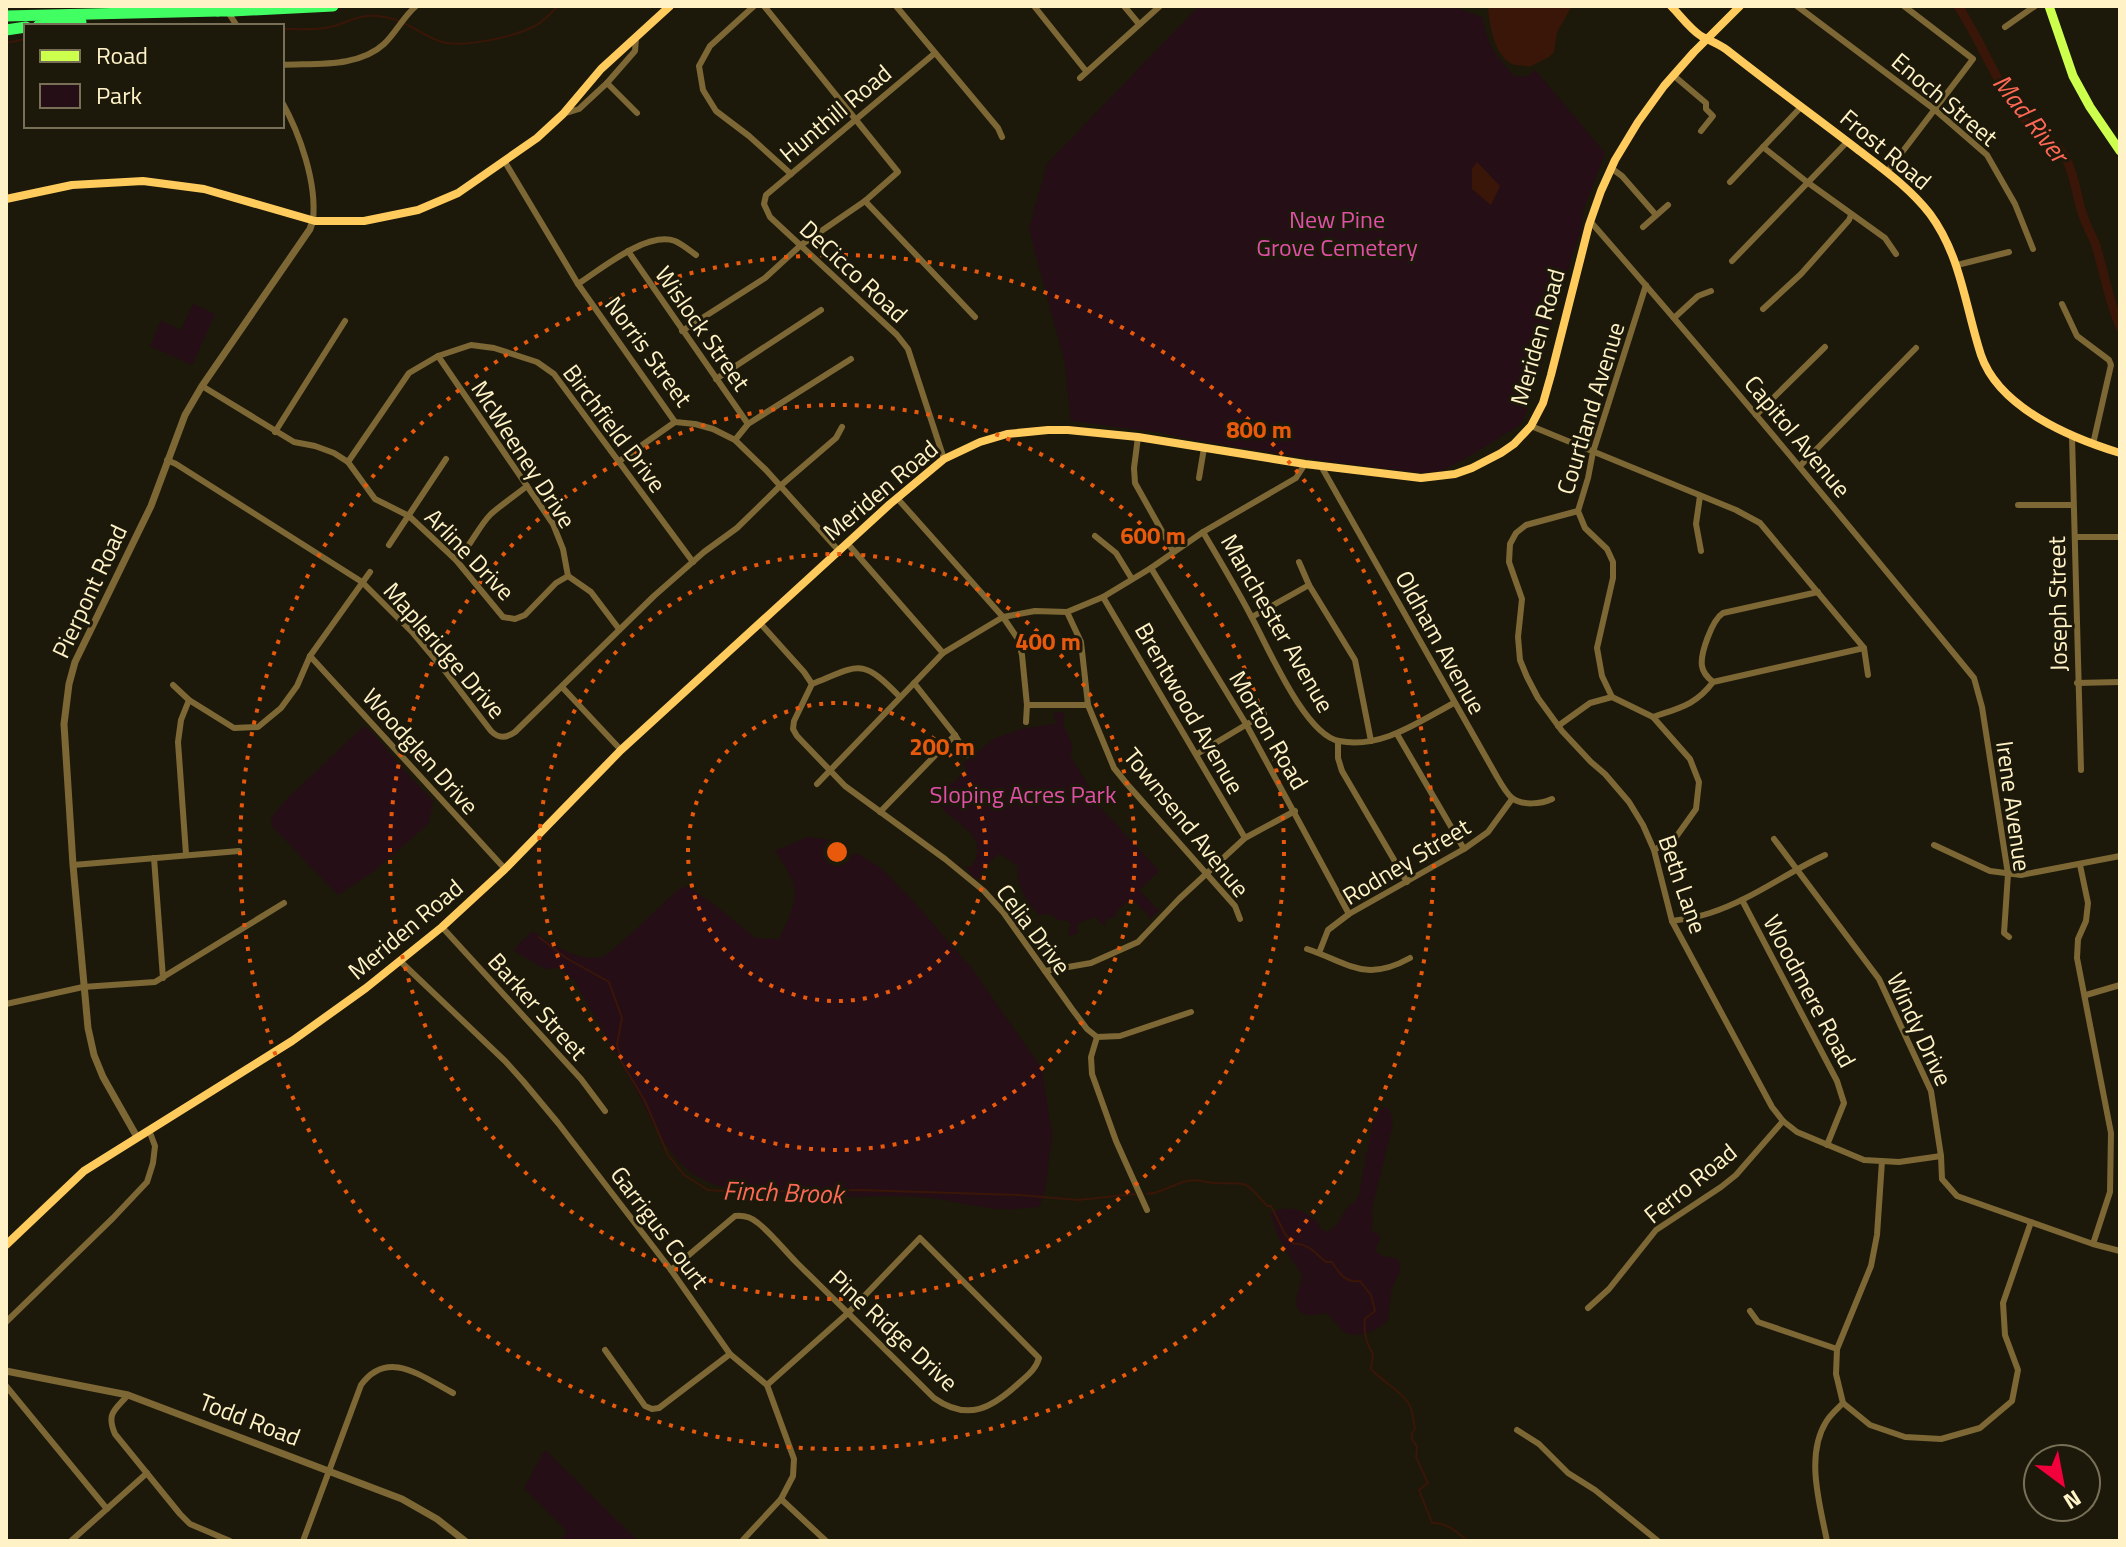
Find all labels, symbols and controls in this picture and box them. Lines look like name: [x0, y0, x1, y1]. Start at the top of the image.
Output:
legend: [24, 24, 284, 128]
text: Road: [96, 37, 148, 73]
street label: Enoch Street: [1884, 44, 2007, 155]
street label: Hunthill Road: [771, 55, 899, 171]
water label: Mad River: [1984, 65, 2080, 173]
text: Park: [96, 77, 142, 113]
street label: Frost Road: [1832, 100, 1940, 198]
park label: New Pine Grove Cemetery: [1256, 201, 1418, 265]
street label: DeCicco Road: [792, 211, 916, 331]
street label: Wislock Street: [647, 258, 760, 398]
street label: Meriden Road: [1500, 264, 1574, 410]
street label: Norris Street: [597, 288, 702, 414]
street label: Courtland Avenue: [1547, 317, 1633, 499]
street label: Birchfield Drive: [555, 356, 675, 500]
street label: Capitol Avenue: [1736, 367, 1860, 505]
street label: McWeeney Drive: [463, 373, 585, 535]
text: 800 m: [1226, 411, 1292, 447]
street label: Meriden Road: [815, 431, 945, 549]
street label: Arline Drive: [417, 500, 523, 608]
text: 600 m: [1120, 517, 1186, 553]
street label: Pierpont Road: [42, 518, 136, 664]
street label: Manchester Avenue: [1212, 527, 1344, 719]
street label: Joseph Street: [2038, 535, 2076, 672]
street label: Oldham Avenue: [1387, 564, 1495, 720]
street label: Mapleridge Drive: [375, 574, 515, 726]
street label: Brentwood Avenue: [1126, 616, 1254, 800]
text: 400 m: [1015, 623, 1081, 659]
street label: Morton Road: [1220, 664, 1318, 796]
street label: Woodglen Drive: [354, 680, 488, 822]
text: 200 m: [909, 728, 975, 764]
street label: Irene Avenue: [1987, 738, 2041, 874]
street label: Townsend Avenue: [1115, 739, 1259, 905]
park label: Sloping Acres Park: [930, 776, 1117, 812]
street label: Rodney Street: [1335, 808, 1477, 913]
street label: Beth Lane: [1649, 830, 1717, 938]
centre of rings: [823, 838, 851, 866]
street label: Meriden Road: [340, 870, 470, 988]
street label: Celia Drive: [988, 876, 1080, 982]
street label: Woodmere Road: [1755, 908, 1865, 1074]
street label: Barker Street: [480, 944, 597, 1068]
street label: Windy Drive: [1878, 966, 1962, 1092]
street label: Ferro Road: [1636, 1134, 1744, 1232]
street label: Garrigus Court: [602, 1158, 718, 1296]
water label: Finch Brook: [722, 1170, 847, 1214]
street label: Pine Ridge Drive: [821, 1261, 967, 1399]
street label: Todd Road: [194, 1383, 306, 1455]
north arrow: [2022, 1443, 2102, 1523]
text: N: [2057, 1482, 2088, 1518]

